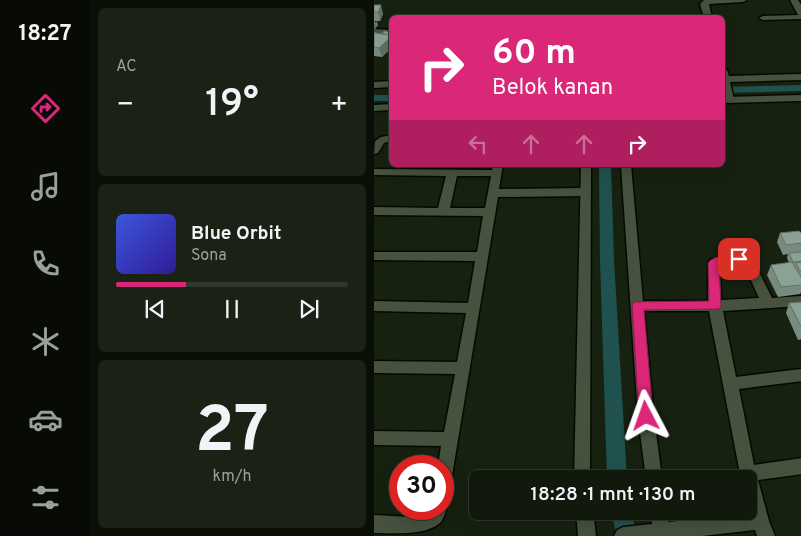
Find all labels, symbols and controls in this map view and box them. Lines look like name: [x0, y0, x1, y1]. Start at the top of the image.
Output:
text: 18:27: [18, 21, 72, 48]
text: 60 m: [492, 32, 576, 76]
icon: right: [409, 35, 474, 100]
text: AC: [116, 57, 137, 77]
text: Belok kanan: [492, 75, 613, 102]
text: 19°: [205, 81, 259, 130]
text: −: [116, 88, 134, 124]
text: +: [330, 88, 348, 124]
icon: directions: [28, 91, 63, 126]
icon: left: [464, 130, 492, 158]
icon: ahead: [517, 130, 545, 158]
icon: ahead: [570, 130, 598, 158]
icon: right: [623, 130, 651, 158]
icon: music: [28, 169, 63, 204]
text: Blue Orbit: [191, 222, 281, 246]
pin: [718, 238, 760, 280]
icon: arrive: [725, 245, 753, 273]
icon: phone: [28, 246, 63, 281]
text: Sona: [191, 246, 227, 266]
icon: previous: [141, 295, 169, 323]
icon: pause: [218, 295, 246, 323]
icon: next: [295, 295, 323, 323]
icon: climate: [28, 324, 63, 359]
position arrow: [619, 389, 671, 441]
text: 27: [195, 393, 269, 475]
icon: car: [28, 402, 63, 437]
speed limit sign: 30: [389, 455, 454, 520]
text: km/h: [213, 467, 251, 487]
icon: filters: [28, 480, 63, 515]
text: 18:28 · 1 mnt · 130 m: [531, 483, 695, 507]

